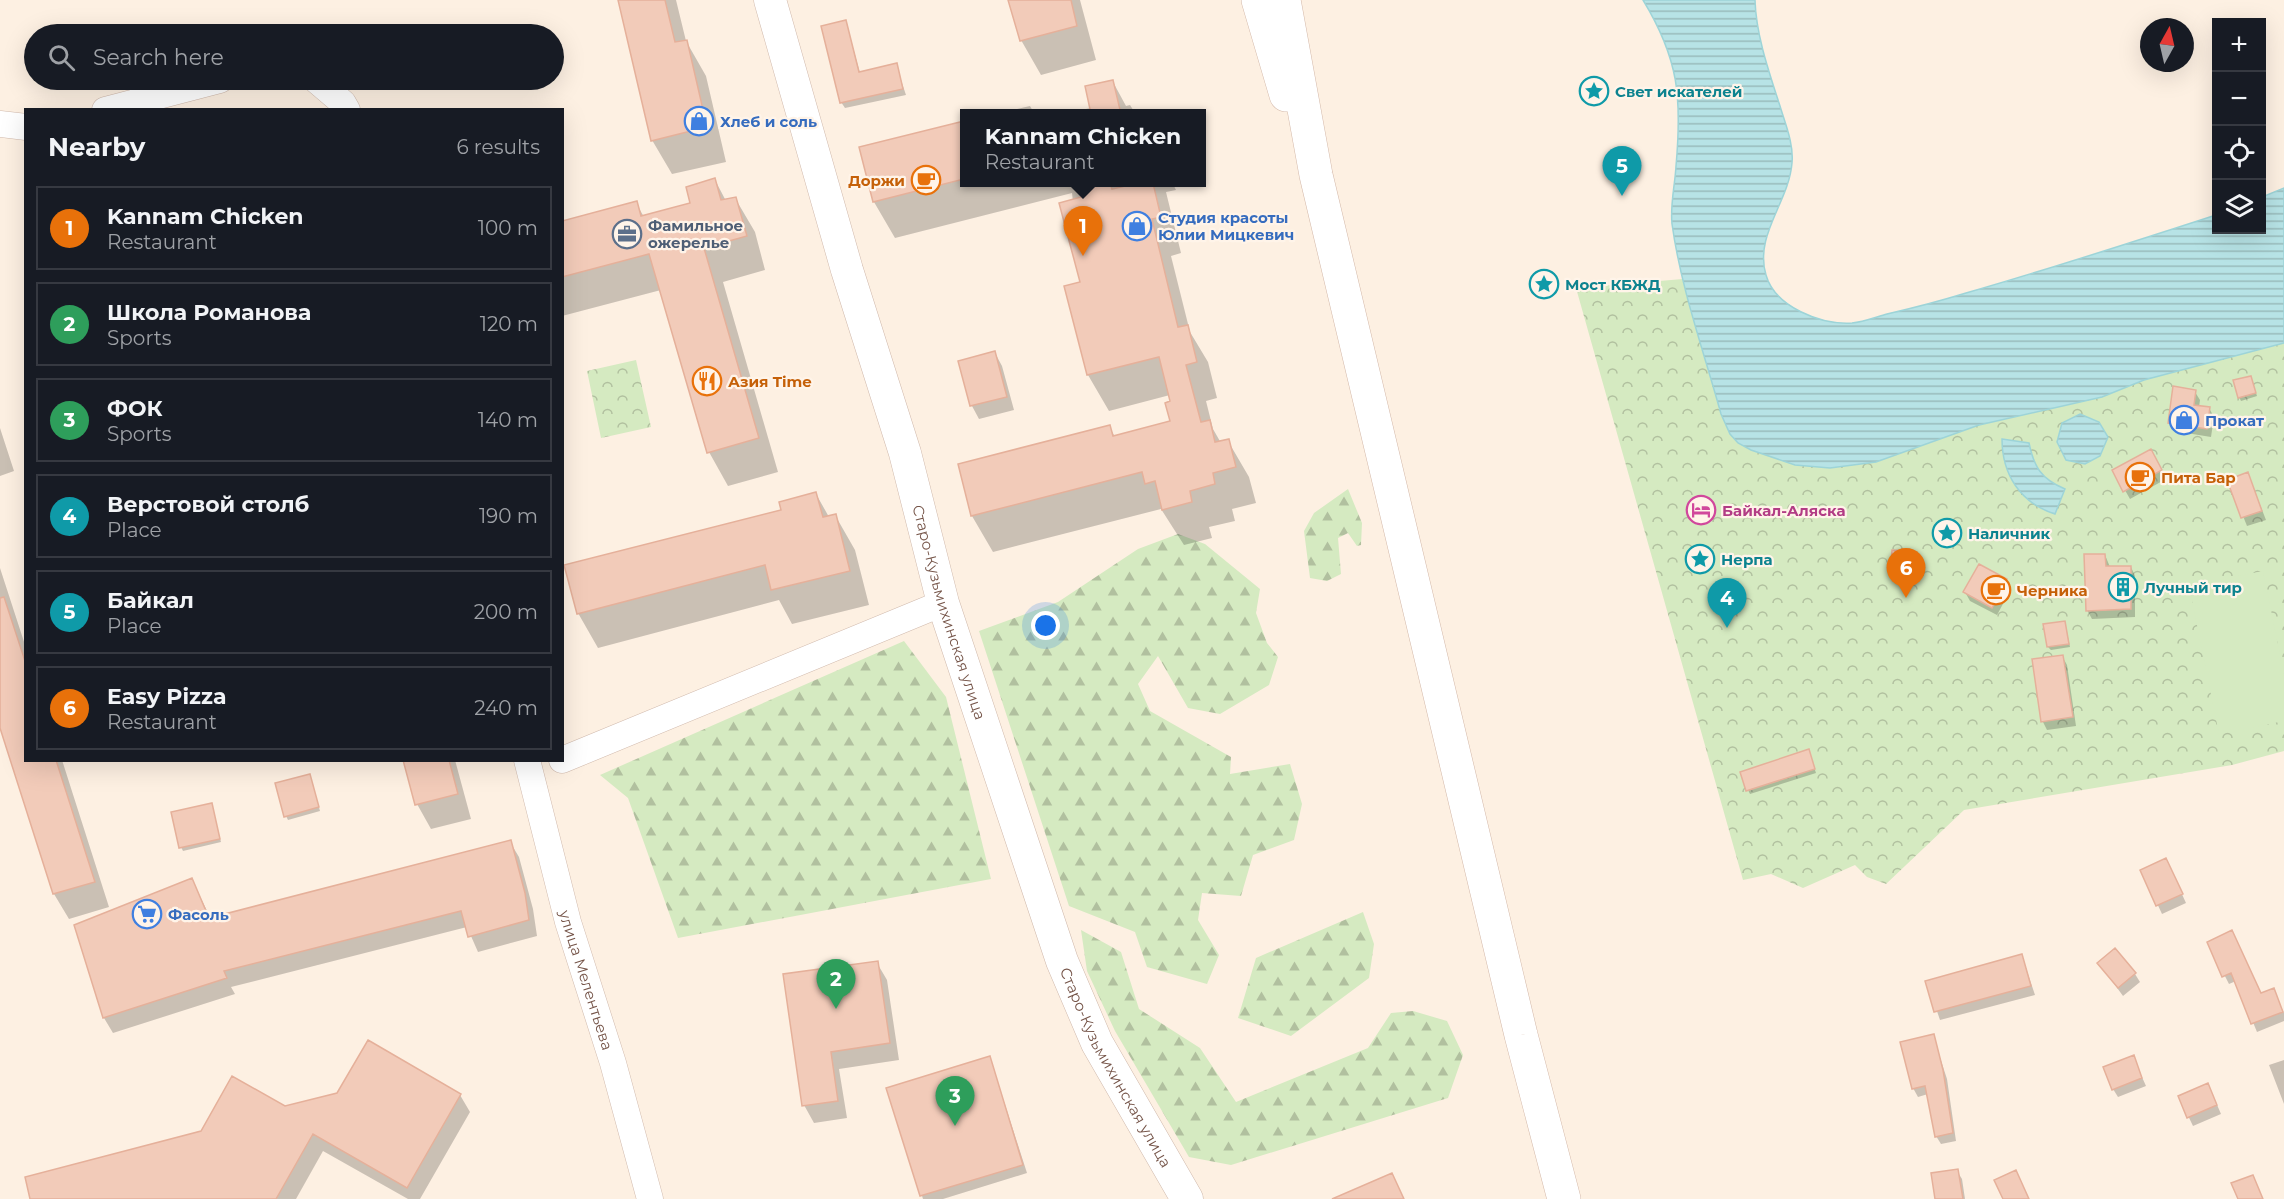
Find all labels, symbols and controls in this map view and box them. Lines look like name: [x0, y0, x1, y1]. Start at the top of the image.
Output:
north arrow: [2140, 18, 2194, 72]
map controls: [2212, 18, 2266, 234]
button: +: [2212, 18, 2266, 72]
search box: [24, 24, 564, 90]
icon: search: [45, 41, 78, 74]
text: Search here: [93, 44, 224, 71]
button: −: [2212, 72, 2266, 126]
place icon: Свет искателей: [1578, 75, 1610, 107]
place label: Свет искателей: [1615, 82, 1742, 101]
shop icon: Хлеб и соль: [683, 105, 715, 137]
popup: [960, 109, 1206, 187]
place label: Хлеб и соль: [720, 112, 817, 131]
text: Kannam Chicken: [985, 123, 1181, 150]
button: locate: [2212, 126, 2266, 180]
text: Nearby: [48, 131, 145, 163]
text: 6 results: [456, 135, 540, 159]
pin: 5: [1602, 146, 1642, 196]
text: Restaurant: [985, 150, 1095, 174]
cafe icon: Доржи: [910, 164, 942, 196]
place label: Доржи: [848, 171, 905, 190]
button: layers: [2212, 180, 2266, 234]
text: Kannam Chicken: [107, 203, 304, 230]
pin: 1: [1064, 206, 1102, 256]
place label: Студия красоты Юлии Мицкевич: [1158, 208, 1294, 244]
shop icon: Студия красоты Юлии Мицкевич: [1121, 210, 1153, 242]
text: 1: [66, 216, 73, 240]
text: 100 m: [478, 216, 538, 240]
place label: Фамильное ожерелье: [648, 216, 743, 252]
office icon: Фамильное ожерелье: [611, 218, 643, 250]
text: Restaurant: [107, 230, 217, 254]
place icon: Мост КБЖД: [1528, 268, 1560, 300]
place label: Мост КБЖД: [1565, 275, 1661, 294]
text: Школа Романова: [107, 299, 311, 326]
text: 2: [64, 312, 75, 336]
text: 120 m: [480, 312, 538, 336]
text: Sports: [107, 326, 172, 350]
restaurant icon: Азия Time: [691, 365, 723, 397]
place label: Азия Time: [728, 372, 812, 391]
text: ФОК: [107, 395, 163, 422]
shop icon: Прокат: [2168, 404, 2200, 436]
text: 3: [64, 408, 75, 432]
text: 140 m: [478, 408, 538, 432]
place label: Прокат: [2205, 411, 2264, 430]
text: Sports: [107, 422, 172, 446]
cafe icon: Пита Бар: [2124, 461, 2156, 493]
place label: Пита Бар: [2161, 468, 2236, 487]
text: Верстовой столб: [107, 491, 309, 518]
hotel icon: Байкал-Аляска: [1685, 494, 1717, 526]
place label: Байкал-Аляска: [1722, 501, 1846, 520]
street label: Старо-Кузьмихинская улица: [909, 503, 991, 722]
text: 4: [63, 504, 76, 528]
text: 190 m: [479, 504, 538, 528]
place icon: Наличник: [1931, 517, 1963, 549]
text: Place: [107, 518, 162, 542]
place label: Наличник: [1968, 524, 2051, 543]
place icon: Нерпа: [1684, 543, 1716, 575]
pin: 6: [1886, 548, 1926, 598]
place label: Нерпа: [1721, 550, 1773, 569]
building icon: Лучный тир: [2107, 571, 2139, 603]
cafe icon: Черника: [1980, 574, 2012, 606]
pin: 4: [1708, 578, 1746, 628]
place label: Лучный тир: [2144, 578, 2242, 597]
place label: Черника: [2017, 581, 2088, 600]
text: Байкал: [107, 587, 194, 614]
text: 5: [64, 600, 75, 624]
text: 200 m: [474, 600, 538, 624]
your location: [1031, 611, 1060, 640]
text: Place: [107, 614, 162, 638]
text: Easy Pizza: [107, 683, 227, 710]
text: 6: [63, 696, 76, 720]
text: 240 m: [474, 696, 538, 720]
text: Restaurant: [107, 710, 217, 734]
supermarket icon: Фасоль: [131, 898, 163, 930]
place label: Фасоль: [168, 905, 229, 924]
street label: улица Мелентьева: [556, 907, 618, 1052]
pin: 2: [816, 960, 856, 1009]
street label: Старо-Кузьмихинская улица: [1056, 964, 1176, 1171]
pin: 3: [936, 1076, 974, 1126]

